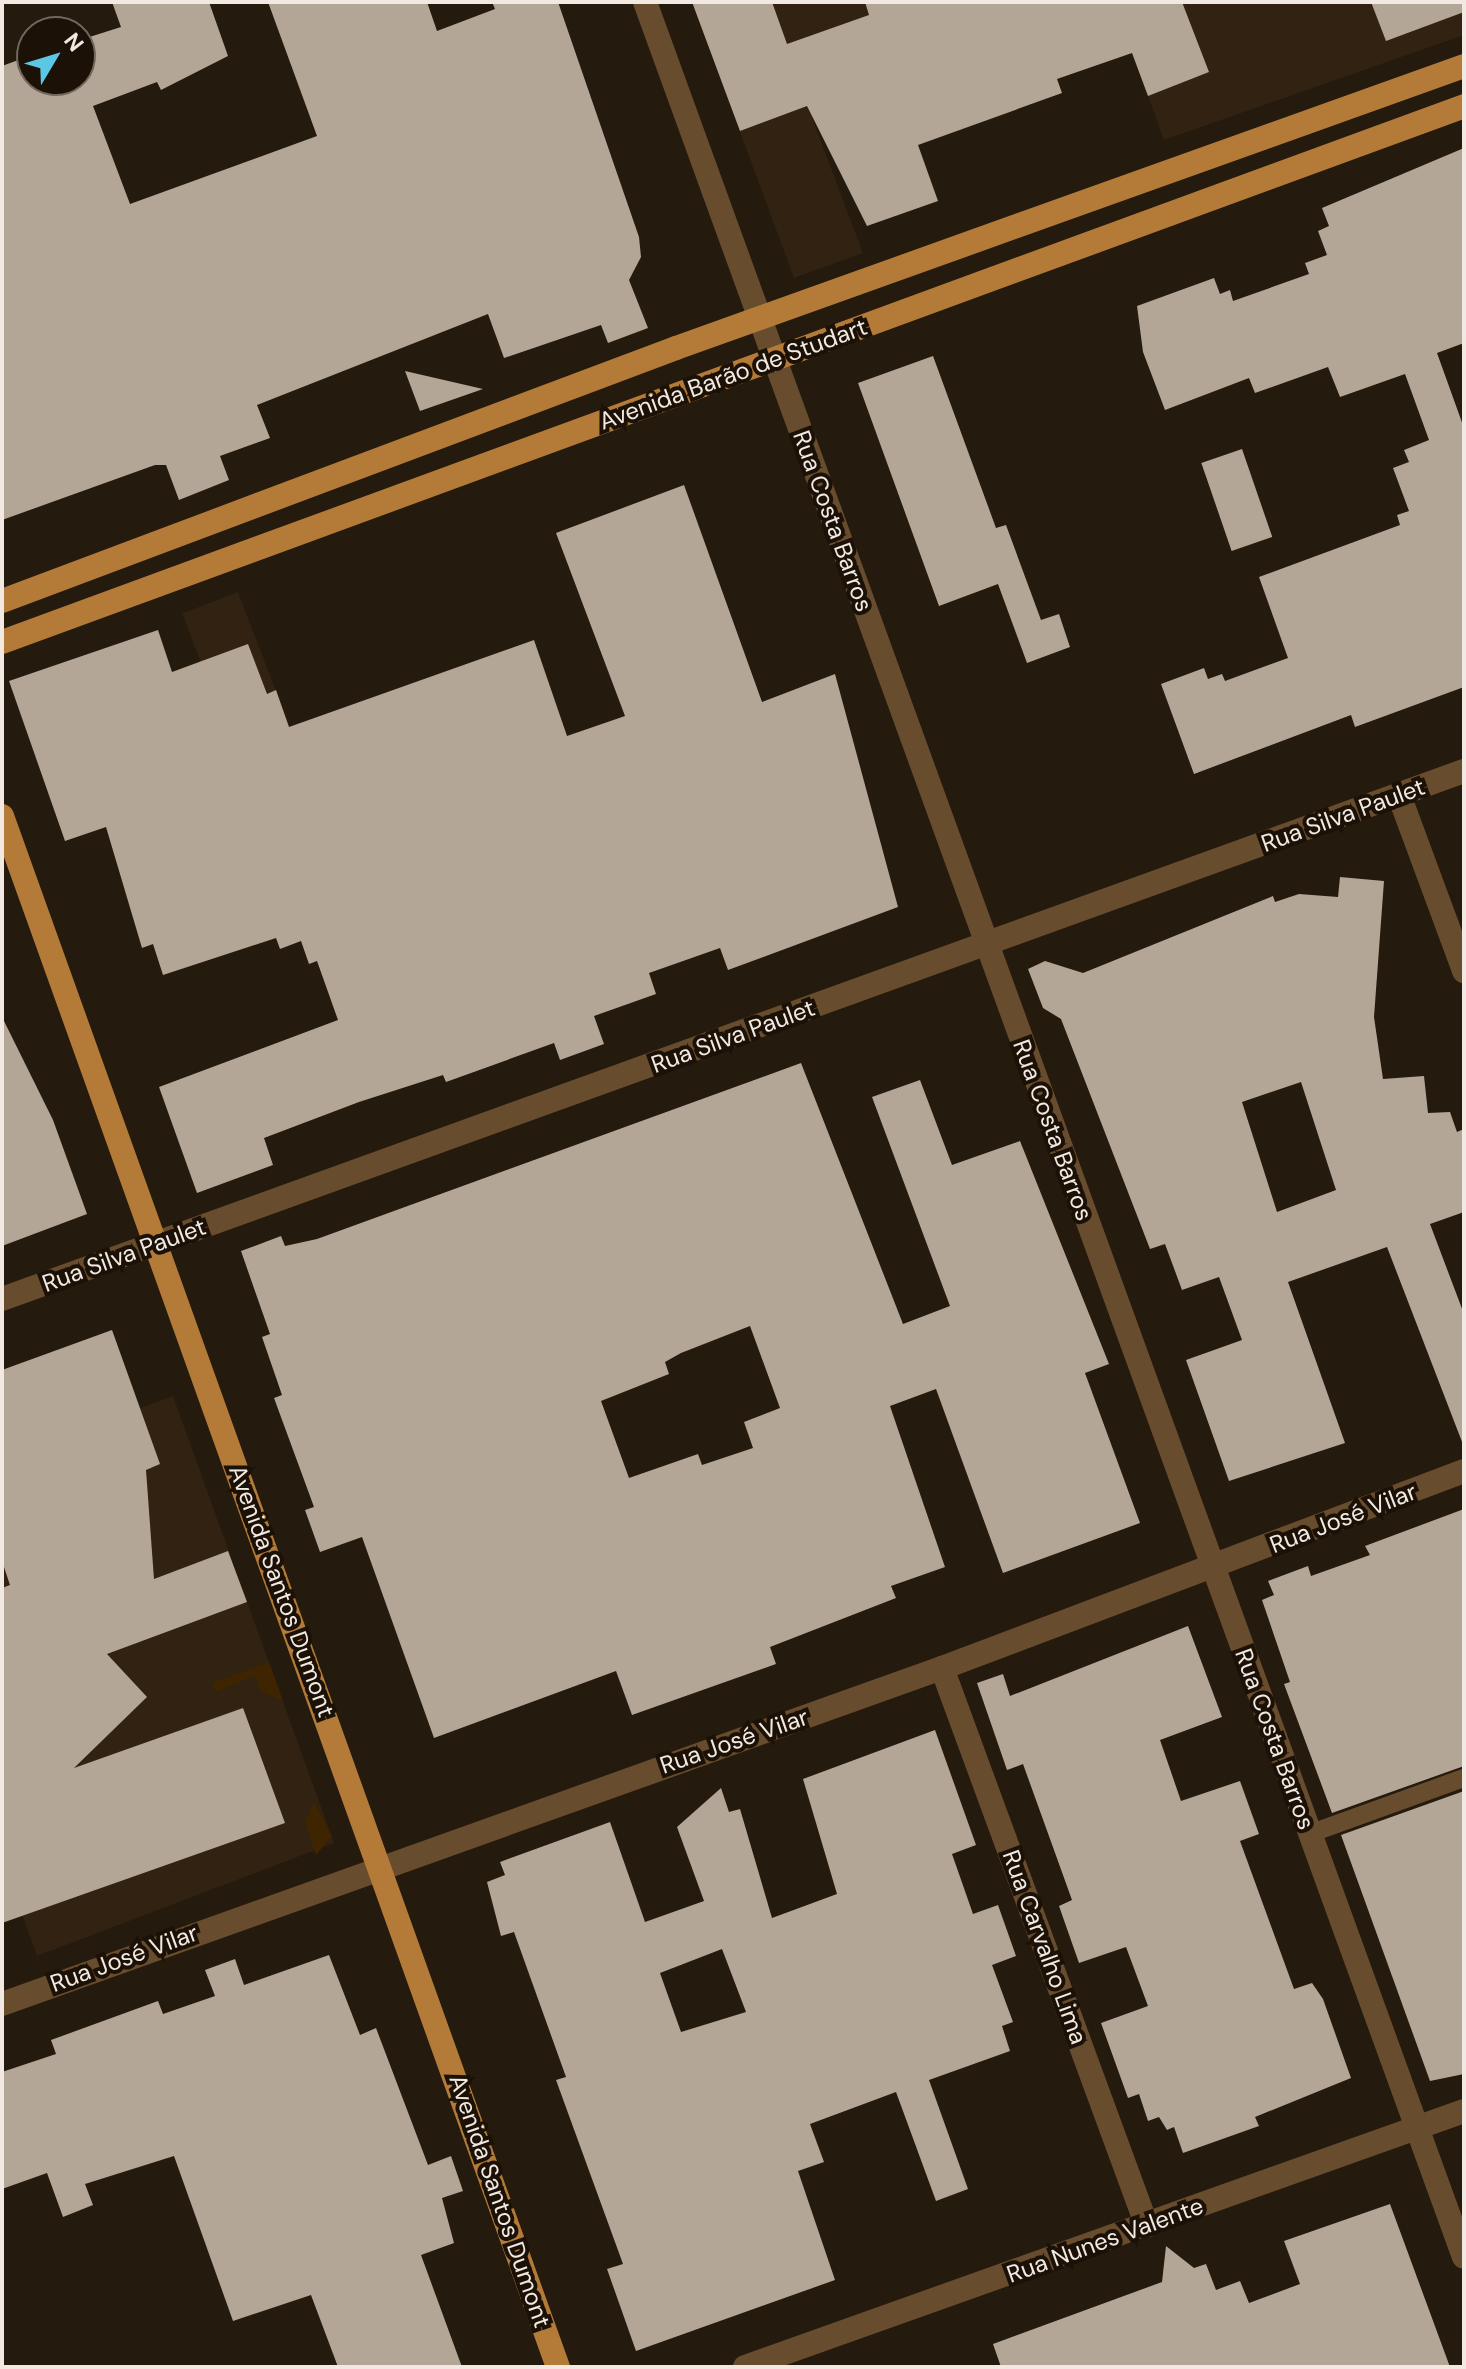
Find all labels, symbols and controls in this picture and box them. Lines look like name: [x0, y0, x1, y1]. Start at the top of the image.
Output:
north arrow: [16, 16, 96, 96]
text: N: [57, 27, 90, 57]
street label: Avenida Barão de Studart: [595, 312, 871, 436]
street label: Rua Costa Barros: [787, 427, 879, 615]
street label: Rua Silva Paulet: [1257, 772, 1429, 858]
street label: Rua Silva Paulet: [647, 993, 819, 1079]
street label: Rua Costa Barros: [1007, 1036, 1099, 1224]
street label: Rua Silva Paulet: [38, 1212, 210, 1298]
street label: Avenida Santos Dumont: [223, 1461, 341, 1721]
street label: Rua José Vilar: [1266, 1477, 1420, 1559]
street label: Rua Costa Barros: [1229, 1645, 1321, 1833]
street label: Rua José Vilar: [656, 1702, 812, 1780]
street label: Rua Carvalho Lima: [997, 1846, 1093, 2048]
street label: Rua José Vilar: [46, 1918, 202, 1998]
street label: Avenida Santos Dumont: [443, 2071, 557, 2331]
street label: Rua Nunes Valente: [1003, 2191, 1207, 2289]

